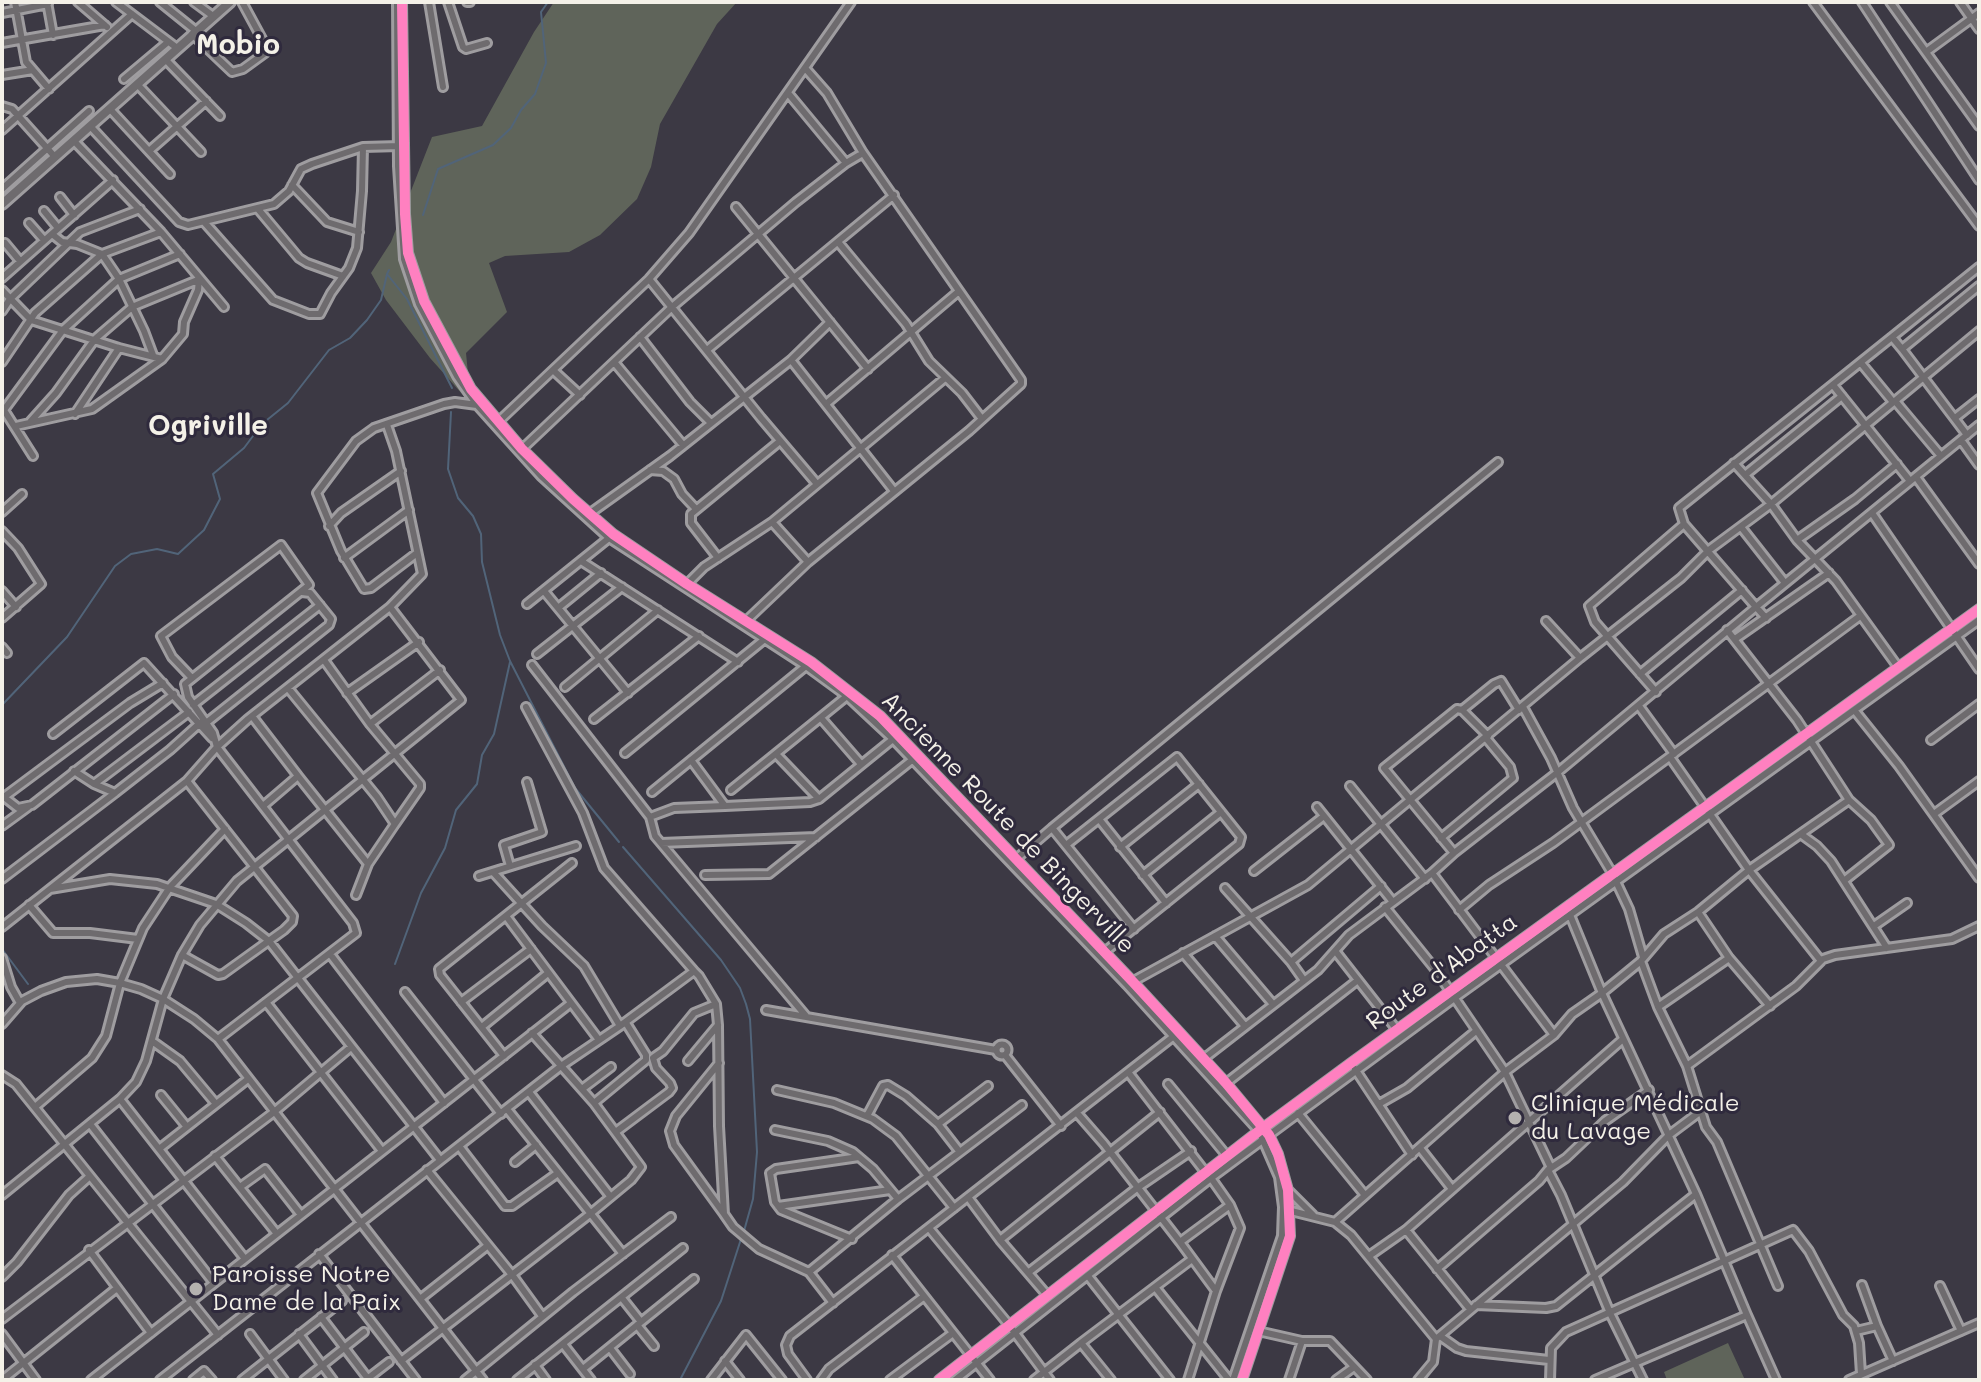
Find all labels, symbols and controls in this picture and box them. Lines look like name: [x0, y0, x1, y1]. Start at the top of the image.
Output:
district label: Mobio: [196, 28, 280, 62]
district label: Ogriville: [148, 409, 268, 443]
street label: Ancienne Route de Bingerville: [875, 686, 1141, 960]
street label: Route d'Abatta: [1361, 908, 1523, 1036]
place label: Clinique Médicale du Lavage: [1531, 1090, 1740, 1146]
marker: Clinique Médicale du Lavage: [1506, 1109, 1524, 1127]
place label: Paroisse Notre Dame de la Paix: [212, 1261, 401, 1317]
marker: Paroisse Notre Dame de la Paix: [187, 1280, 205, 1298]

